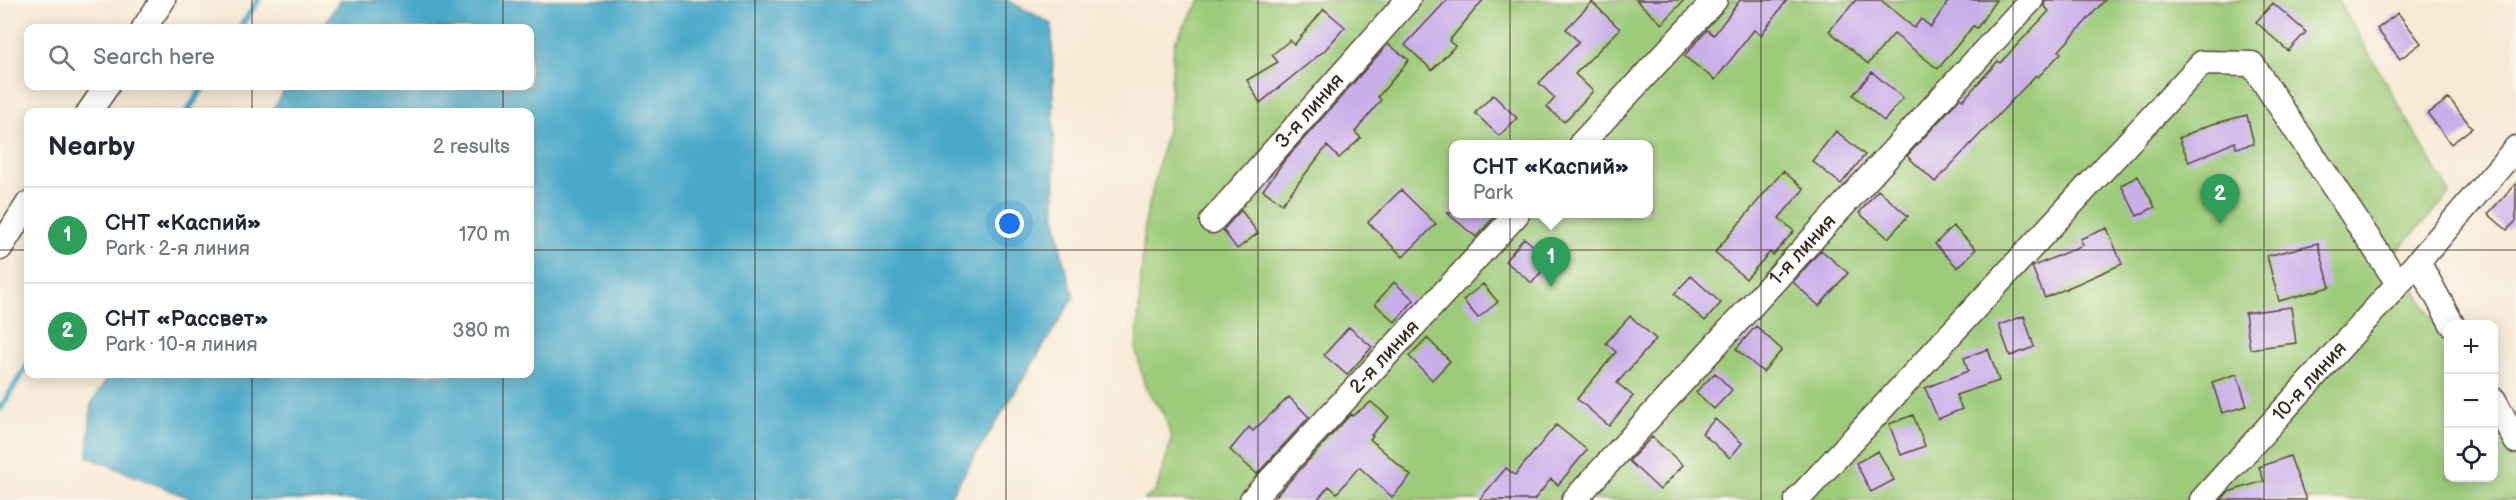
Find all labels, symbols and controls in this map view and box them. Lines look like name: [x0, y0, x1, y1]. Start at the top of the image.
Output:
search box: [24, 24, 534, 90]
icon: search: [45, 41, 78, 74]
text: Search here: [93, 44, 215, 71]
street label: 3-я линия: [1270, 69, 1349, 154]
text: Nearby: [48, 132, 135, 163]
text: 2 results: [433, 135, 510, 159]
popup: [1449, 140, 1653, 218]
text: СНТ «Каспий»: [1473, 154, 1629, 181]
pin: 2: [2200, 174, 2240, 224]
text: Park: [1473, 181, 1513, 205]
your location: [995, 209, 1024, 238]
street label: 1-я линия: [1764, 209, 1841, 290]
text: СНТ «Каспий»: [105, 210, 262, 237]
text: 1: [63, 223, 72, 247]
text: 170 m: [459, 223, 510, 247]
text: Park · 2-я линия: [105, 237, 250, 261]
pin: 1: [1532, 238, 1570, 287]
text: СНТ «Рассвет»: [105, 306, 269, 333]
street label: 2-я линия: [1345, 315, 1425, 399]
text: 2: [62, 319, 73, 343]
text: 380 m: [452, 319, 510, 343]
map controls: [2444, 320, 2498, 482]
button: +: [2444, 320, 2498, 374]
text: Park · 10-я линия: [105, 333, 258, 357]
street label: 10-я линия: [2267, 337, 2352, 426]
button: −: [2444, 374, 2498, 428]
button: locate: [2444, 428, 2498, 482]

